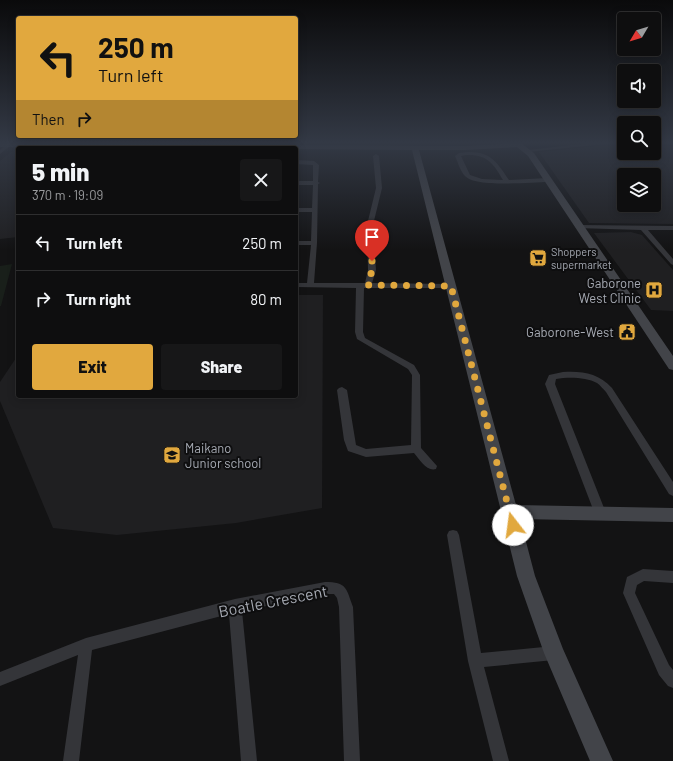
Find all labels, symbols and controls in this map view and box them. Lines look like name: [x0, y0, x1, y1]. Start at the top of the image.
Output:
north arrow: [617, 12, 661, 56]
map controls: [617, 12, 661, 212]
text: 250 m: [98, 30, 174, 64]
icon: left: [32, 32, 84, 84]
text: Turn left: [98, 64, 164, 86]
button: sound: [617, 64, 661, 108]
icon: right: [73, 108, 95, 130]
text: Then: [32, 110, 65, 128]
button: search: [617, 116, 661, 160]
text: 5 min: [32, 157, 89, 186]
button: close: [240, 159, 282, 201]
button: layers: [617, 168, 661, 212]
text: 370 m · 19:09: [32, 187, 103, 203]
pin: [355, 220, 389, 261]
icon: arrive: [361, 226, 383, 248]
icon: left: [32, 232, 54, 254]
text: Turn left: [66, 234, 122, 252]
text: 250 m: [242, 234, 282, 252]
place label: Shoppers supermarket: [551, 245, 612, 271]
supermarket icon: Shoppers supermarket: [528, 248, 548, 268]
place label: Gaborone West Clinic: [579, 275, 641, 306]
hospital icon: Gaborone West Clinic: [644, 280, 664, 300]
icon: right: [32, 288, 54, 310]
text: Turn right: [66, 290, 131, 308]
text: 80 m: [250, 290, 282, 308]
public building icon: Gaborone-West: [617, 322, 637, 342]
place label: Gaborone-West: [526, 324, 614, 340]
button: Exit: [32, 344, 153, 390]
button: Share: [161, 344, 282, 390]
place label: Maikano Junior school: [185, 440, 261, 471]
school or university icon: Maikano Junior school: [162, 445, 182, 465]
position arrow: [492, 504, 534, 546]
street label: Boatle Crescent: [217, 581, 329, 620]

